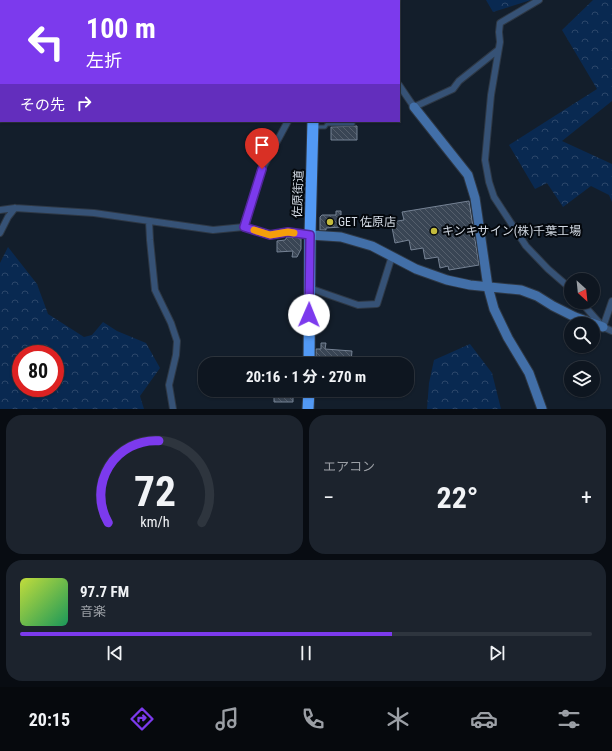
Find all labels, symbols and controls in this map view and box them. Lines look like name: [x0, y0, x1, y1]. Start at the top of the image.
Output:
text: 100 m: [86, 12, 156, 45]
icon: left: [20, 16, 72, 68]
text: 左折: [86, 50, 122, 71]
icon: right: [73, 92, 95, 114]
text: その先: [20, 96, 65, 114]
pin: [245, 128, 279, 169]
icon: arrive: [251, 134, 273, 156]
street label: 佐原街道: [290, 170, 306, 218]
place label: GET 佐原店: [338, 215, 396, 229]
marker: GET 佐原店: [325, 217, 335, 227]
place label: キンキサイン(株)千葉工場: [442, 224, 581, 238]
marker: キンキサイン(株)千葉工場: [429, 226, 439, 236]
north arrow: [564, 273, 600, 309]
map controls: [564, 273, 600, 397]
position arrow: [288, 294, 330, 336]
button: search: [564, 317, 600, 353]
speed limit sign: 80: [12, 345, 64, 397]
button: layers: [564, 361, 600, 397]
text: 20:16 · 1 分 · 270 m: [246, 368, 366, 386]
text: エアコン: [323, 459, 375, 474]
text: 72: [133, 466, 176, 515]
text: 22°: [437, 480, 479, 515]
text: −: [323, 485, 334, 510]
text: +: [581, 485, 592, 510]
text: km/h: [140, 513, 169, 529]
text: 97.7 FM: [80, 583, 129, 601]
text: 音楽: [80, 604, 106, 619]
icon: previous: [104, 642, 126, 664]
icon: pause: [295, 642, 317, 664]
icon: next: [486, 642, 508, 664]
icon: directions: [128, 705, 156, 733]
icon: music: [213, 705, 241, 733]
icon: phone: [299, 705, 327, 733]
icon: climate: [384, 705, 412, 733]
icon: car: [470, 705, 498, 733]
icon: filters: [555, 705, 583, 733]
text: 20:15: [29, 709, 70, 730]

